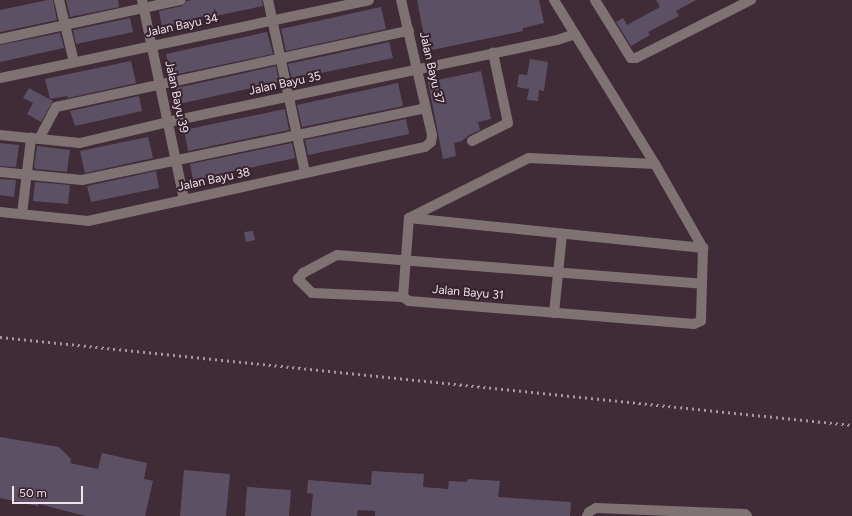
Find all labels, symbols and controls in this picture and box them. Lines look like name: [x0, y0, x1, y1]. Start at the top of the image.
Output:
street label: Jalan Bayu 34: [144, 11, 220, 41]
street label: Jalan Bayu 37: [416, 31, 446, 105]
street label: Jalan Bayu 39: [161, 60, 191, 134]
street label: Jalan Bayu 35: [248, 69, 322, 99]
street label: Jalan Bayu 38: [176, 165, 252, 195]
street label: Jalan Bayu 31: [432, 283, 504, 303]
scale bar: [14, 478, 85, 504]
text: 50 m: [19, 486, 47, 500]

